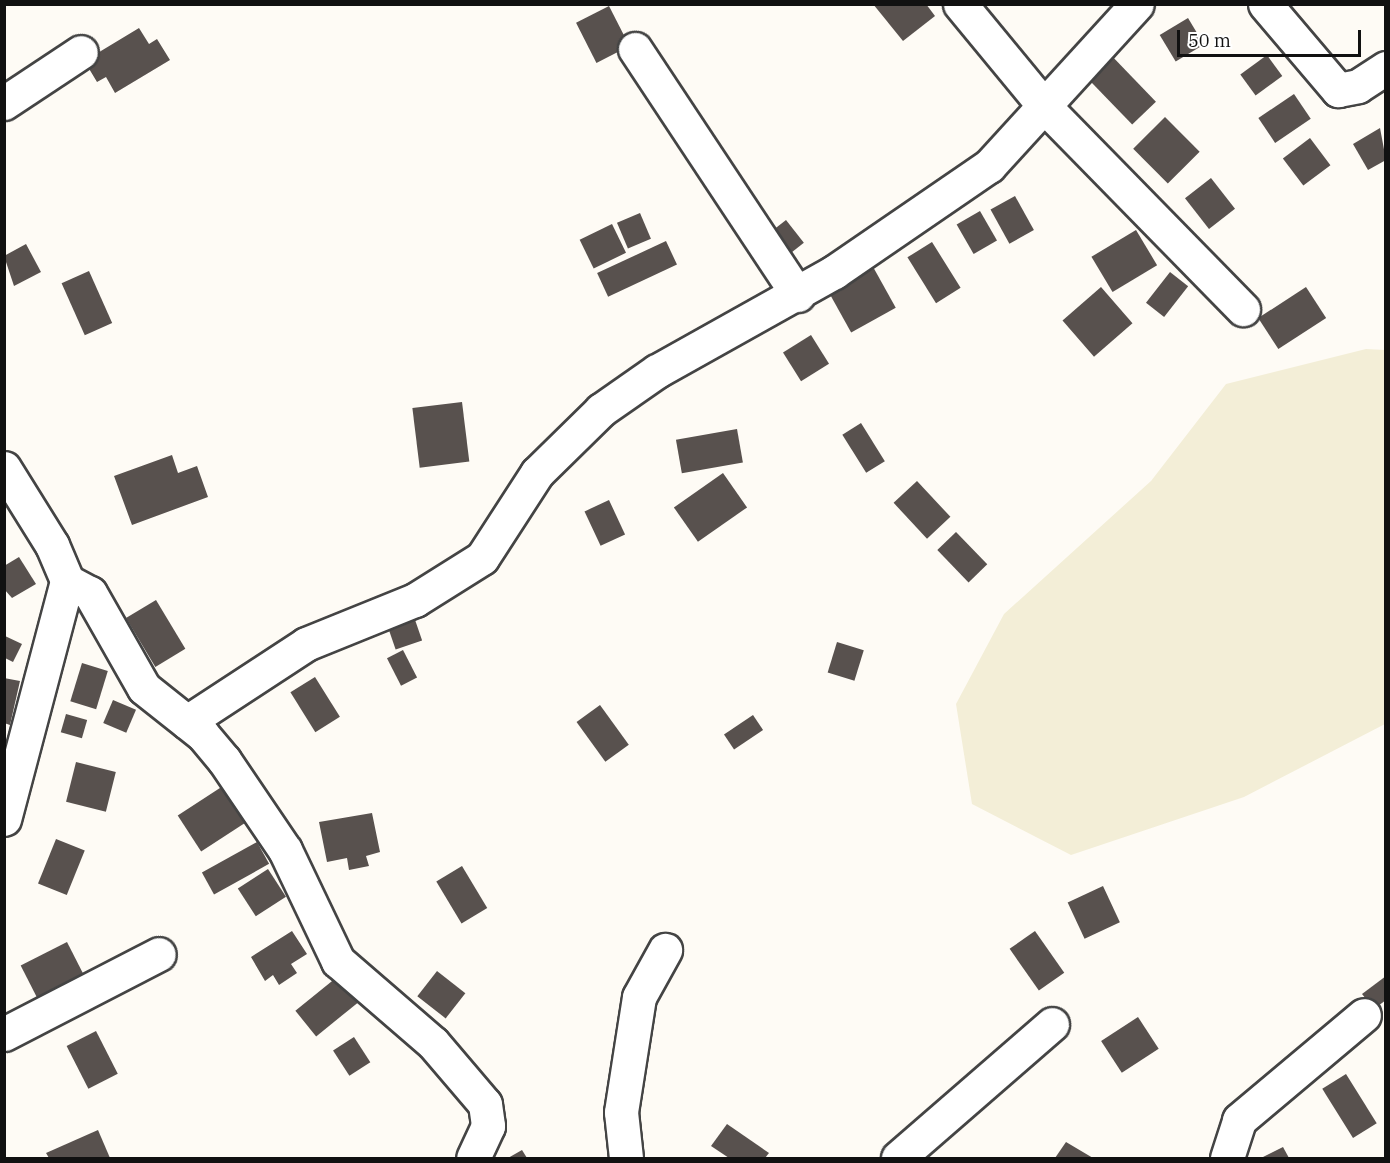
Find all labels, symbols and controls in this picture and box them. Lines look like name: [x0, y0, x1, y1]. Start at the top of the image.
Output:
scale bar: [1180, 18, 1364, 56]
text: 50 m: [1188, 29, 1231, 52]

